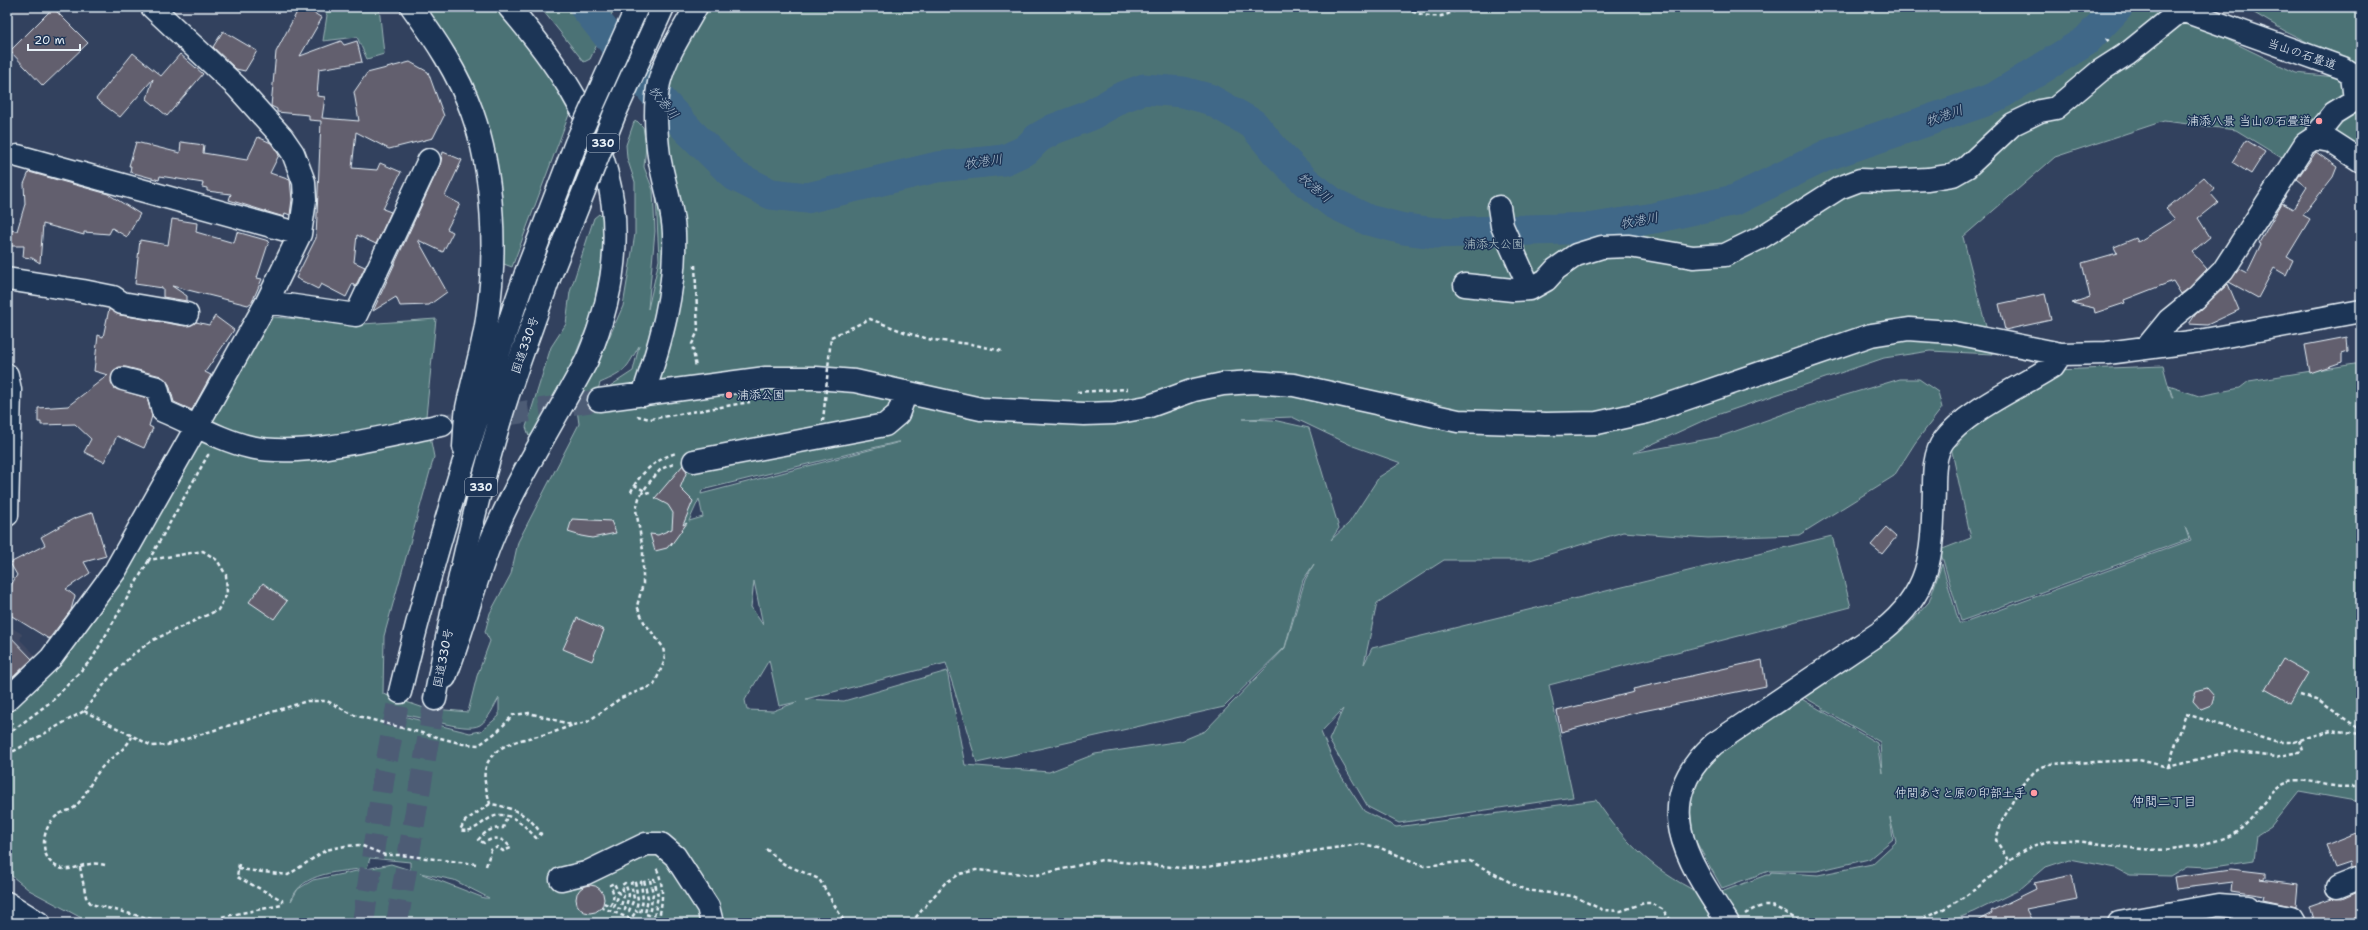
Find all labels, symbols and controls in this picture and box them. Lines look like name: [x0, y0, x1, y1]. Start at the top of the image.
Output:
scale bar: [28, 26, 80, 52]
text: 20 m: [34, 32, 65, 48]
street label: 当山の石畳道: [2265, 35, 2339, 73]
water label: 牧港川: [645, 82, 683, 123]
water label: 牧港川: [1923, 101, 1965, 130]
place label: 浦添八景 当山の石畳道: [2187, 113, 2311, 129]
marker: 浦添八景 当山の石畳道: [2314, 116, 2324, 126]
road number: 330: [587, 134, 619, 152]
water label: 牧港川: [963, 150, 1004, 173]
water label: 牧港川: [1294, 168, 1335, 206]
water label: 牧港川: [1618, 209, 1660, 232]
park label: 浦添大公園: [1464, 236, 1524, 252]
street label: 国道330号: [508, 314, 542, 376]
place label: 浦添公園: [737, 387, 785, 403]
marker: 浦添公園: [724, 390, 734, 400]
road number: 330: [465, 478, 497, 496]
street label: 国道330号: [429, 627, 457, 689]
place label: 仲間あさと原の印部土手: [1895, 785, 2026, 801]
marker: 仲間あさと原の印部土手: [2029, 788, 2039, 798]
district label: 仲間二丁目: [2131, 793, 2197, 810]

